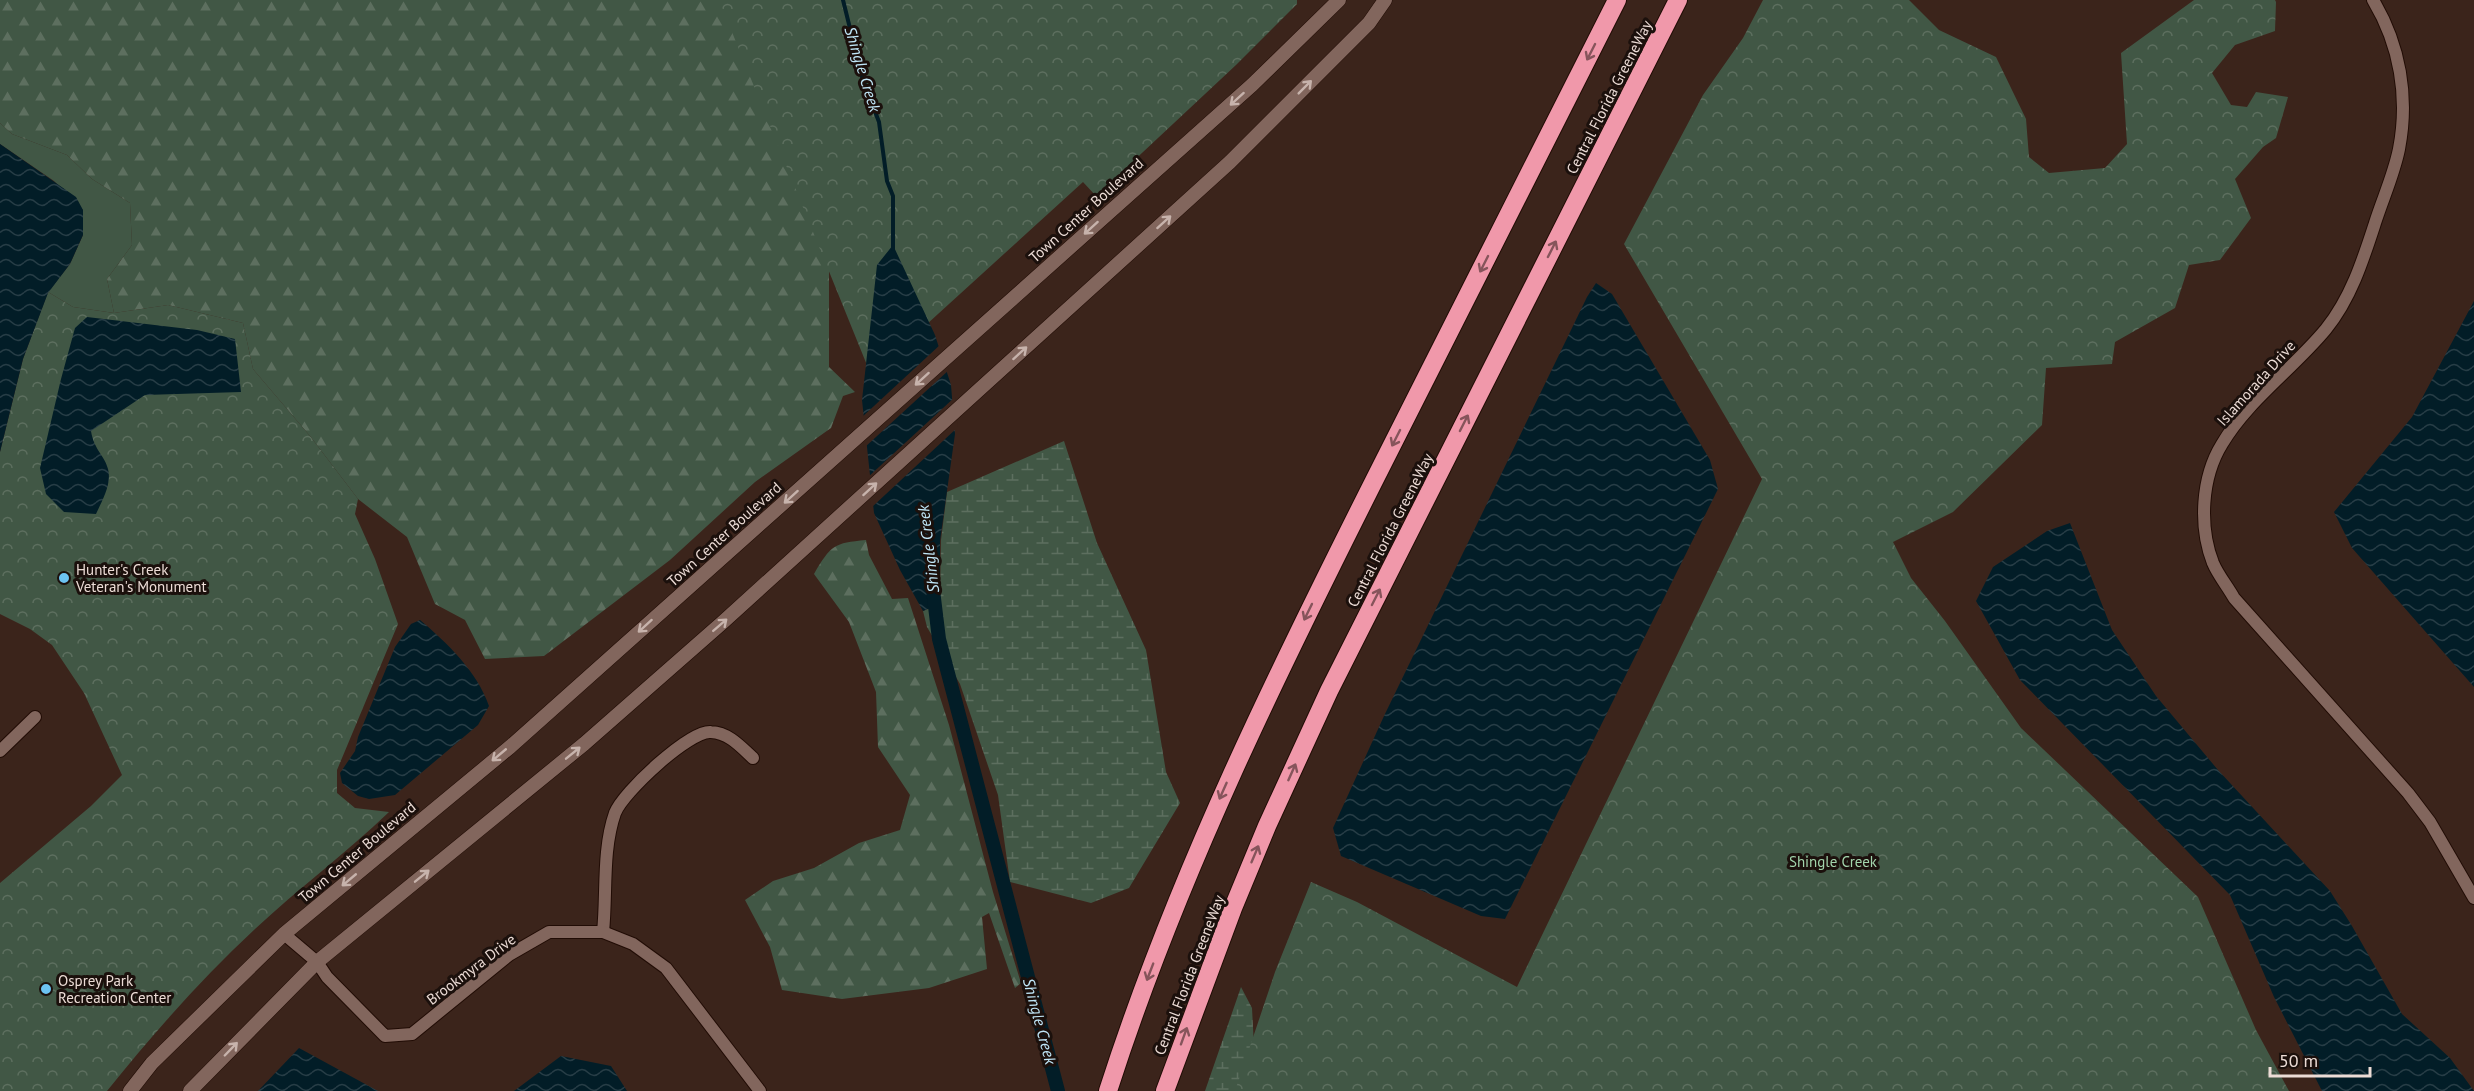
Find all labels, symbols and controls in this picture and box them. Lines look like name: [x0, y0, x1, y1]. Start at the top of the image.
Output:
street label: Central Florida GreeneWay: [1562, 17, 1656, 177]
water label: Shingle Creek: [840, 24, 886, 115]
one-way arrow: [1585, 43, 1596, 61]
one-way arrow: [1297, 80, 1312, 95]
one-way arrow: [1229, 92, 1244, 106]
street label: Town Center Boulevard: [1025, 154, 1147, 266]
one-way arrow: [1156, 215, 1171, 229]
one-way arrow: [1084, 221, 1099, 235]
one-way arrow: [1547, 240, 1559, 258]
one-way arrow: [1478, 254, 1489, 272]
street label: Islamorada Drive: [2213, 336, 2299, 430]
one-way arrow: [1012, 347, 1027, 361]
one-way arrow: [915, 372, 930, 386]
one-way arrow: [1459, 414, 1470, 432]
one-way arrow: [1390, 428, 1401, 446]
street label: Central Florida GreeneWay: [1343, 450, 1437, 610]
street label: Town Center Boulevard: [663, 478, 785, 590]
one-way arrow: [863, 482, 878, 496]
one-way arrow: [784, 490, 799, 504]
water label: Shingle Creek: [913, 503, 943, 594]
place label: Hunter's Creek Veteran's Monument: [75, 560, 207, 596]
marker: Hunter's Creek Veteran's Monument: [57, 571, 71, 585]
one-way arrow: [1371, 588, 1382, 606]
one-way arrow: [1302, 602, 1314, 620]
one-way arrow: [712, 618, 727, 632]
one-way arrow: [638, 619, 653, 633]
one-way arrow: [565, 746, 581, 759]
one-way arrow: [491, 749, 507, 762]
one-way arrow: [1286, 764, 1298, 782]
one-way arrow: [1217, 782, 1229, 800]
street label: Town Center Boulevard: [294, 797, 420, 907]
one-way arrow: [1250, 846, 1262, 864]
park label: Shingle Creek: [1789, 852, 1878, 871]
one-way arrow: [414, 869, 429, 883]
one-way arrow: [341, 873, 357, 886]
street label: Central Florida GreeneWay: [1150, 892, 1228, 1058]
street label: Brookmyra Drive: [423, 929, 519, 1009]
one-way arrow: [1144, 962, 1155, 981]
place label: Osprey Park Recreation Center: [58, 971, 171, 1007]
water label: Shingle Creek: [1019, 976, 1061, 1067]
marker: Osprey Park Recreation Center: [39, 982, 53, 996]
one-way arrow: [1180, 1027, 1191, 1046]
scale bar: [2270, 1040, 2370, 1078]
one-way arrow: [224, 1042, 239, 1057]
text: 50 m: [2279, 1049, 2318, 1072]

